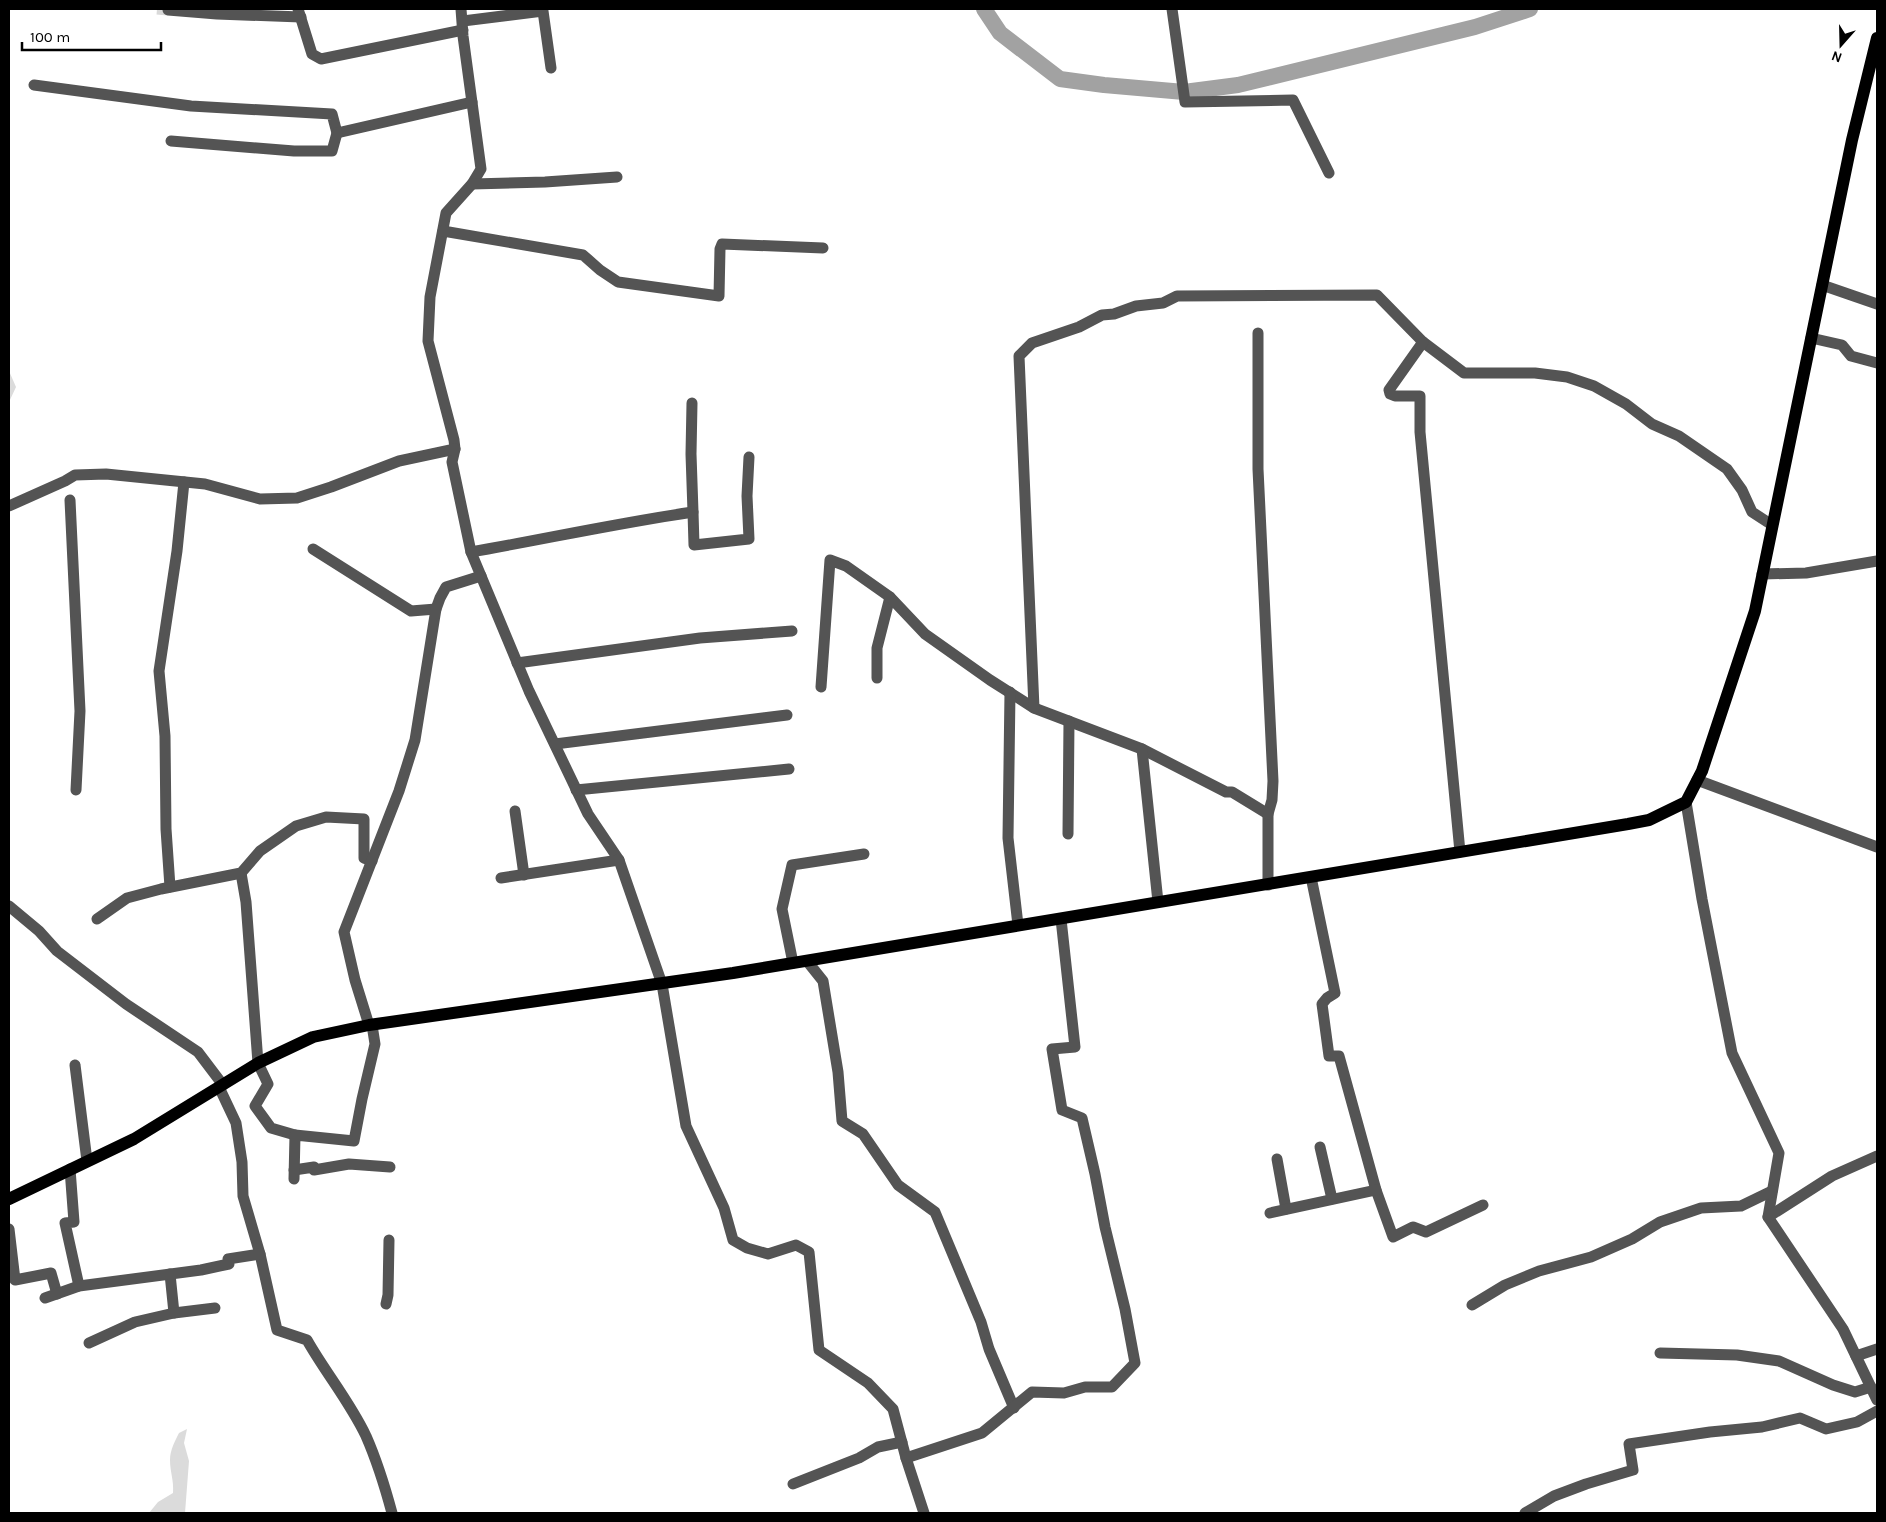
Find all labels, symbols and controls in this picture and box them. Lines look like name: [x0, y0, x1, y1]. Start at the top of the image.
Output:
scale bar: [22, 20, 161, 52]
north arrow: [1816, 20, 1866, 70]
text: 100 m: [30, 28, 70, 46]
text: N: [1829, 47, 1844, 66]

